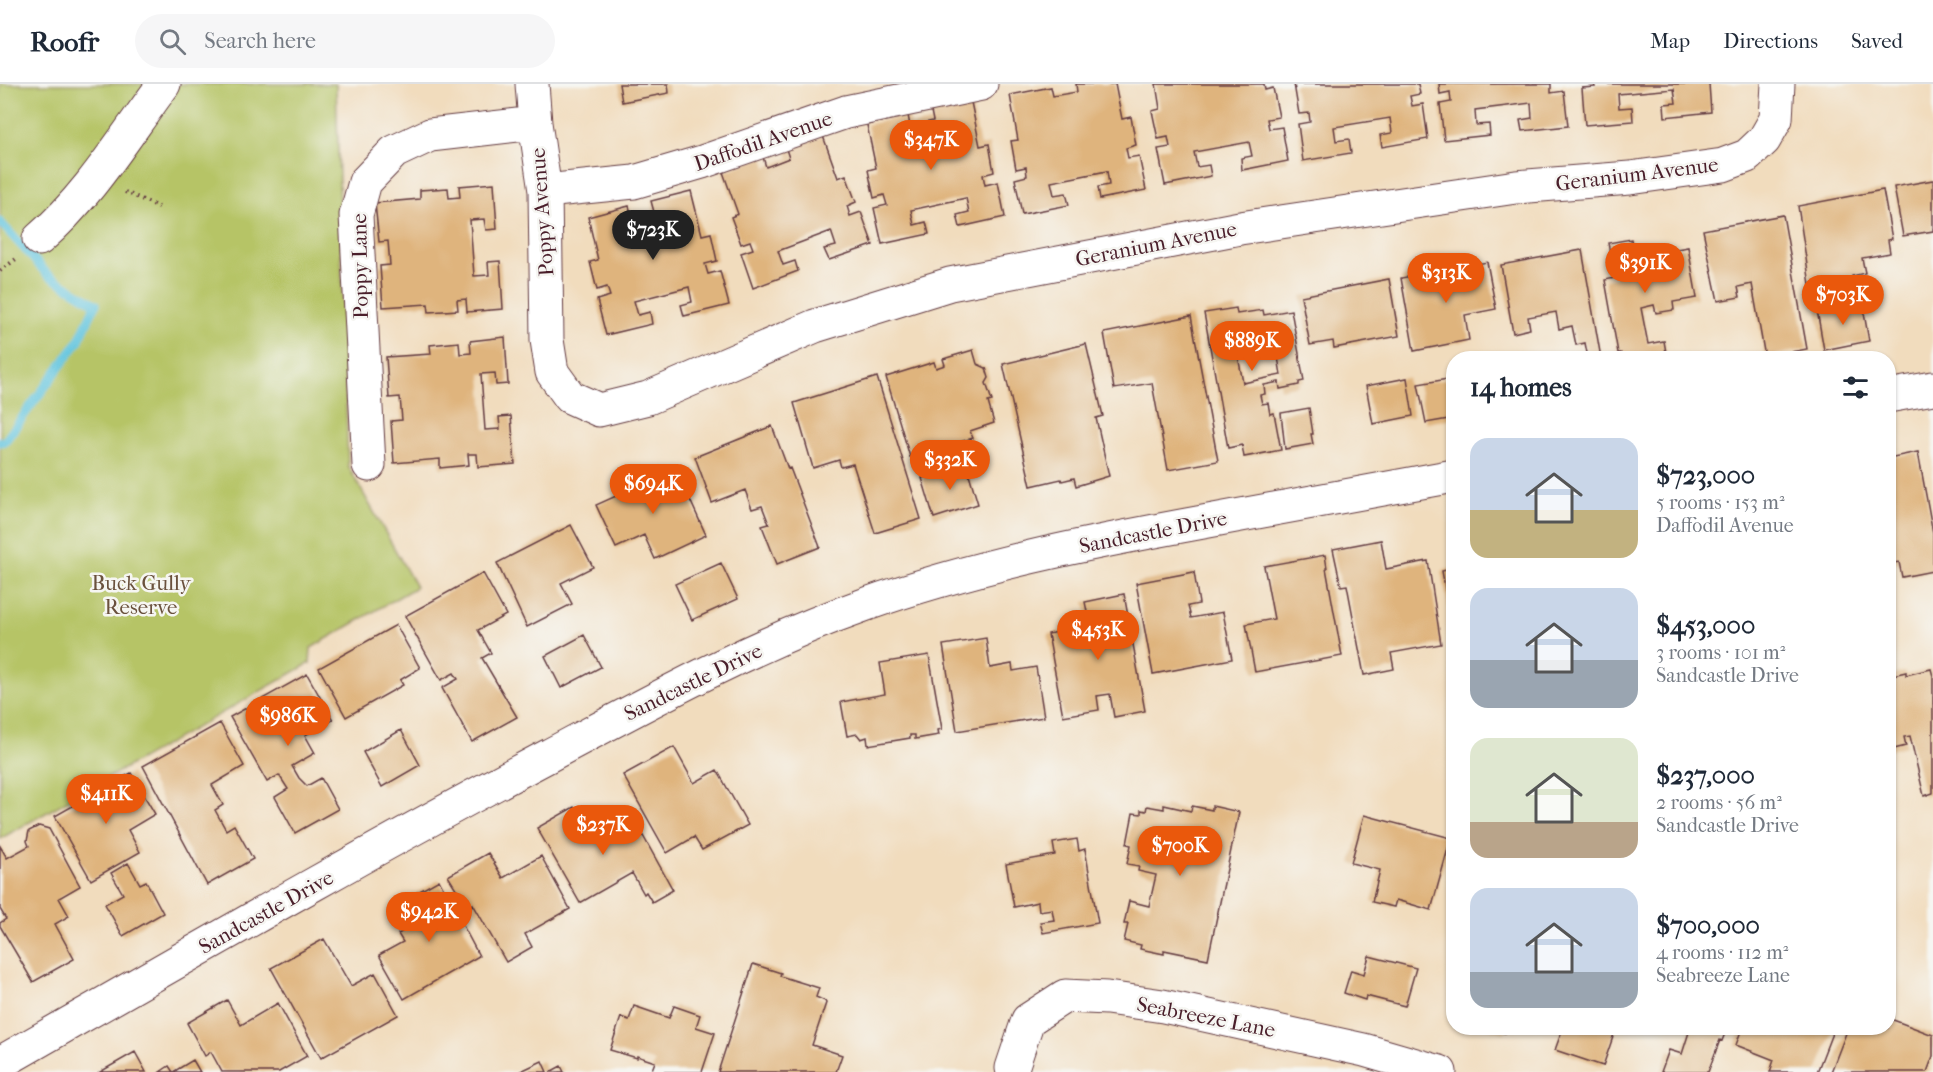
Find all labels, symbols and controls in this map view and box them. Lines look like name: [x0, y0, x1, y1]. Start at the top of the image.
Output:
search box: [135, 14, 555, 68]
text: Roofr: [30, 25, 99, 58]
icon: search: [156, 25, 189, 58]
text: Search here: [204, 28, 316, 54]
text: Map: [1650, 29, 1690, 53]
text: Directions: [1723, 29, 1818, 53]
text: Saved: [1851, 29, 1903, 53]
street label: Daffodil Avenue: [691, 106, 835, 176]
pin: $347K: [889, 120, 973, 171]
text: $347K: [904, 128, 958, 151]
street label: Poppy Avenue: [526, 147, 558, 277]
street label: Geranium Avenue: [1554, 152, 1720, 196]
pin: $723K: [611, 210, 695, 261]
street label: Poppy Lane: [347, 213, 373, 319]
street label: Geranium Avenue: [1073, 217, 1239, 271]
text: $723K: [626, 218, 680, 241]
pin: $391K: [1603, 243, 1687, 294]
text: $391K: [1619, 251, 1671, 274]
pin: $313K: [1404, 253, 1488, 304]
text: $313K: [1421, 261, 1471, 284]
pin: $703K: [1801, 275, 1885, 326]
text: $703K: [1816, 283, 1870, 306]
pin: $889K: [1210, 321, 1294, 372]
text: $889K: [1224, 329, 1280, 352]
icon: filters: [1839, 371, 1872, 404]
text: 14 homes: [1470, 372, 1572, 403]
pin: $332K: [908, 440, 992, 491]
text: $332K: [924, 448, 976, 471]
text: $723,000: [1656, 460, 1755, 491]
icon: home: [1518, 462, 1590, 534]
pin: $694K: [611, 464, 695, 515]
text: $694K: [624, 472, 682, 495]
text: 5 rooms · 153 m²: [1656, 491, 1785, 514]
street label: Sandcastle Drive: [1077, 506, 1229, 558]
text: Daffodil Avenue: [1656, 514, 1794, 537]
park label: Buck Gully Reserve: [91, 571, 191, 619]
pin: $453K: [1056, 610, 1140, 661]
text: $453,000: [1656, 610, 1755, 641]
icon: home: [1518, 612, 1590, 684]
text: $453K: [1071, 618, 1125, 641]
street label: Sandcastle Drive: [620, 638, 766, 726]
text: 3 rooms · 101 m²: [1656, 641, 1785, 664]
text: Sandcastle Drive: [1656, 664, 1799, 687]
pin: $986K: [246, 696, 330, 747]
text: $986K: [260, 704, 316, 727]
text: $237,000: [1656, 760, 1755, 791]
icon: home: [1518, 762, 1590, 834]
pin: $411K: [64, 774, 148, 825]
text: $411K: [80, 782, 132, 805]
text: 2 rooms · 56 m²: [1656, 791, 1782, 814]
pin: $237K: [561, 805, 645, 856]
text: $237K: [576, 813, 630, 836]
text: Sandcastle Drive: [1656, 814, 1799, 837]
pin: $700K: [1138, 826, 1222, 877]
text: $700K: [1151, 834, 1209, 857]
street label: Sandcastle Drive: [195, 865, 337, 959]
pin: $942K: [387, 892, 471, 943]
text: $942K: [400, 900, 458, 923]
text: $700,000: [1656, 910, 1760, 941]
icon: home: [1518, 912, 1590, 984]
text: 4 rooms · 112 m²: [1656, 941, 1788, 964]
text: Seabreeze Lane: [1656, 964, 1790, 987]
street label: Seabreeze Lane: [1135, 992, 1277, 1042]

